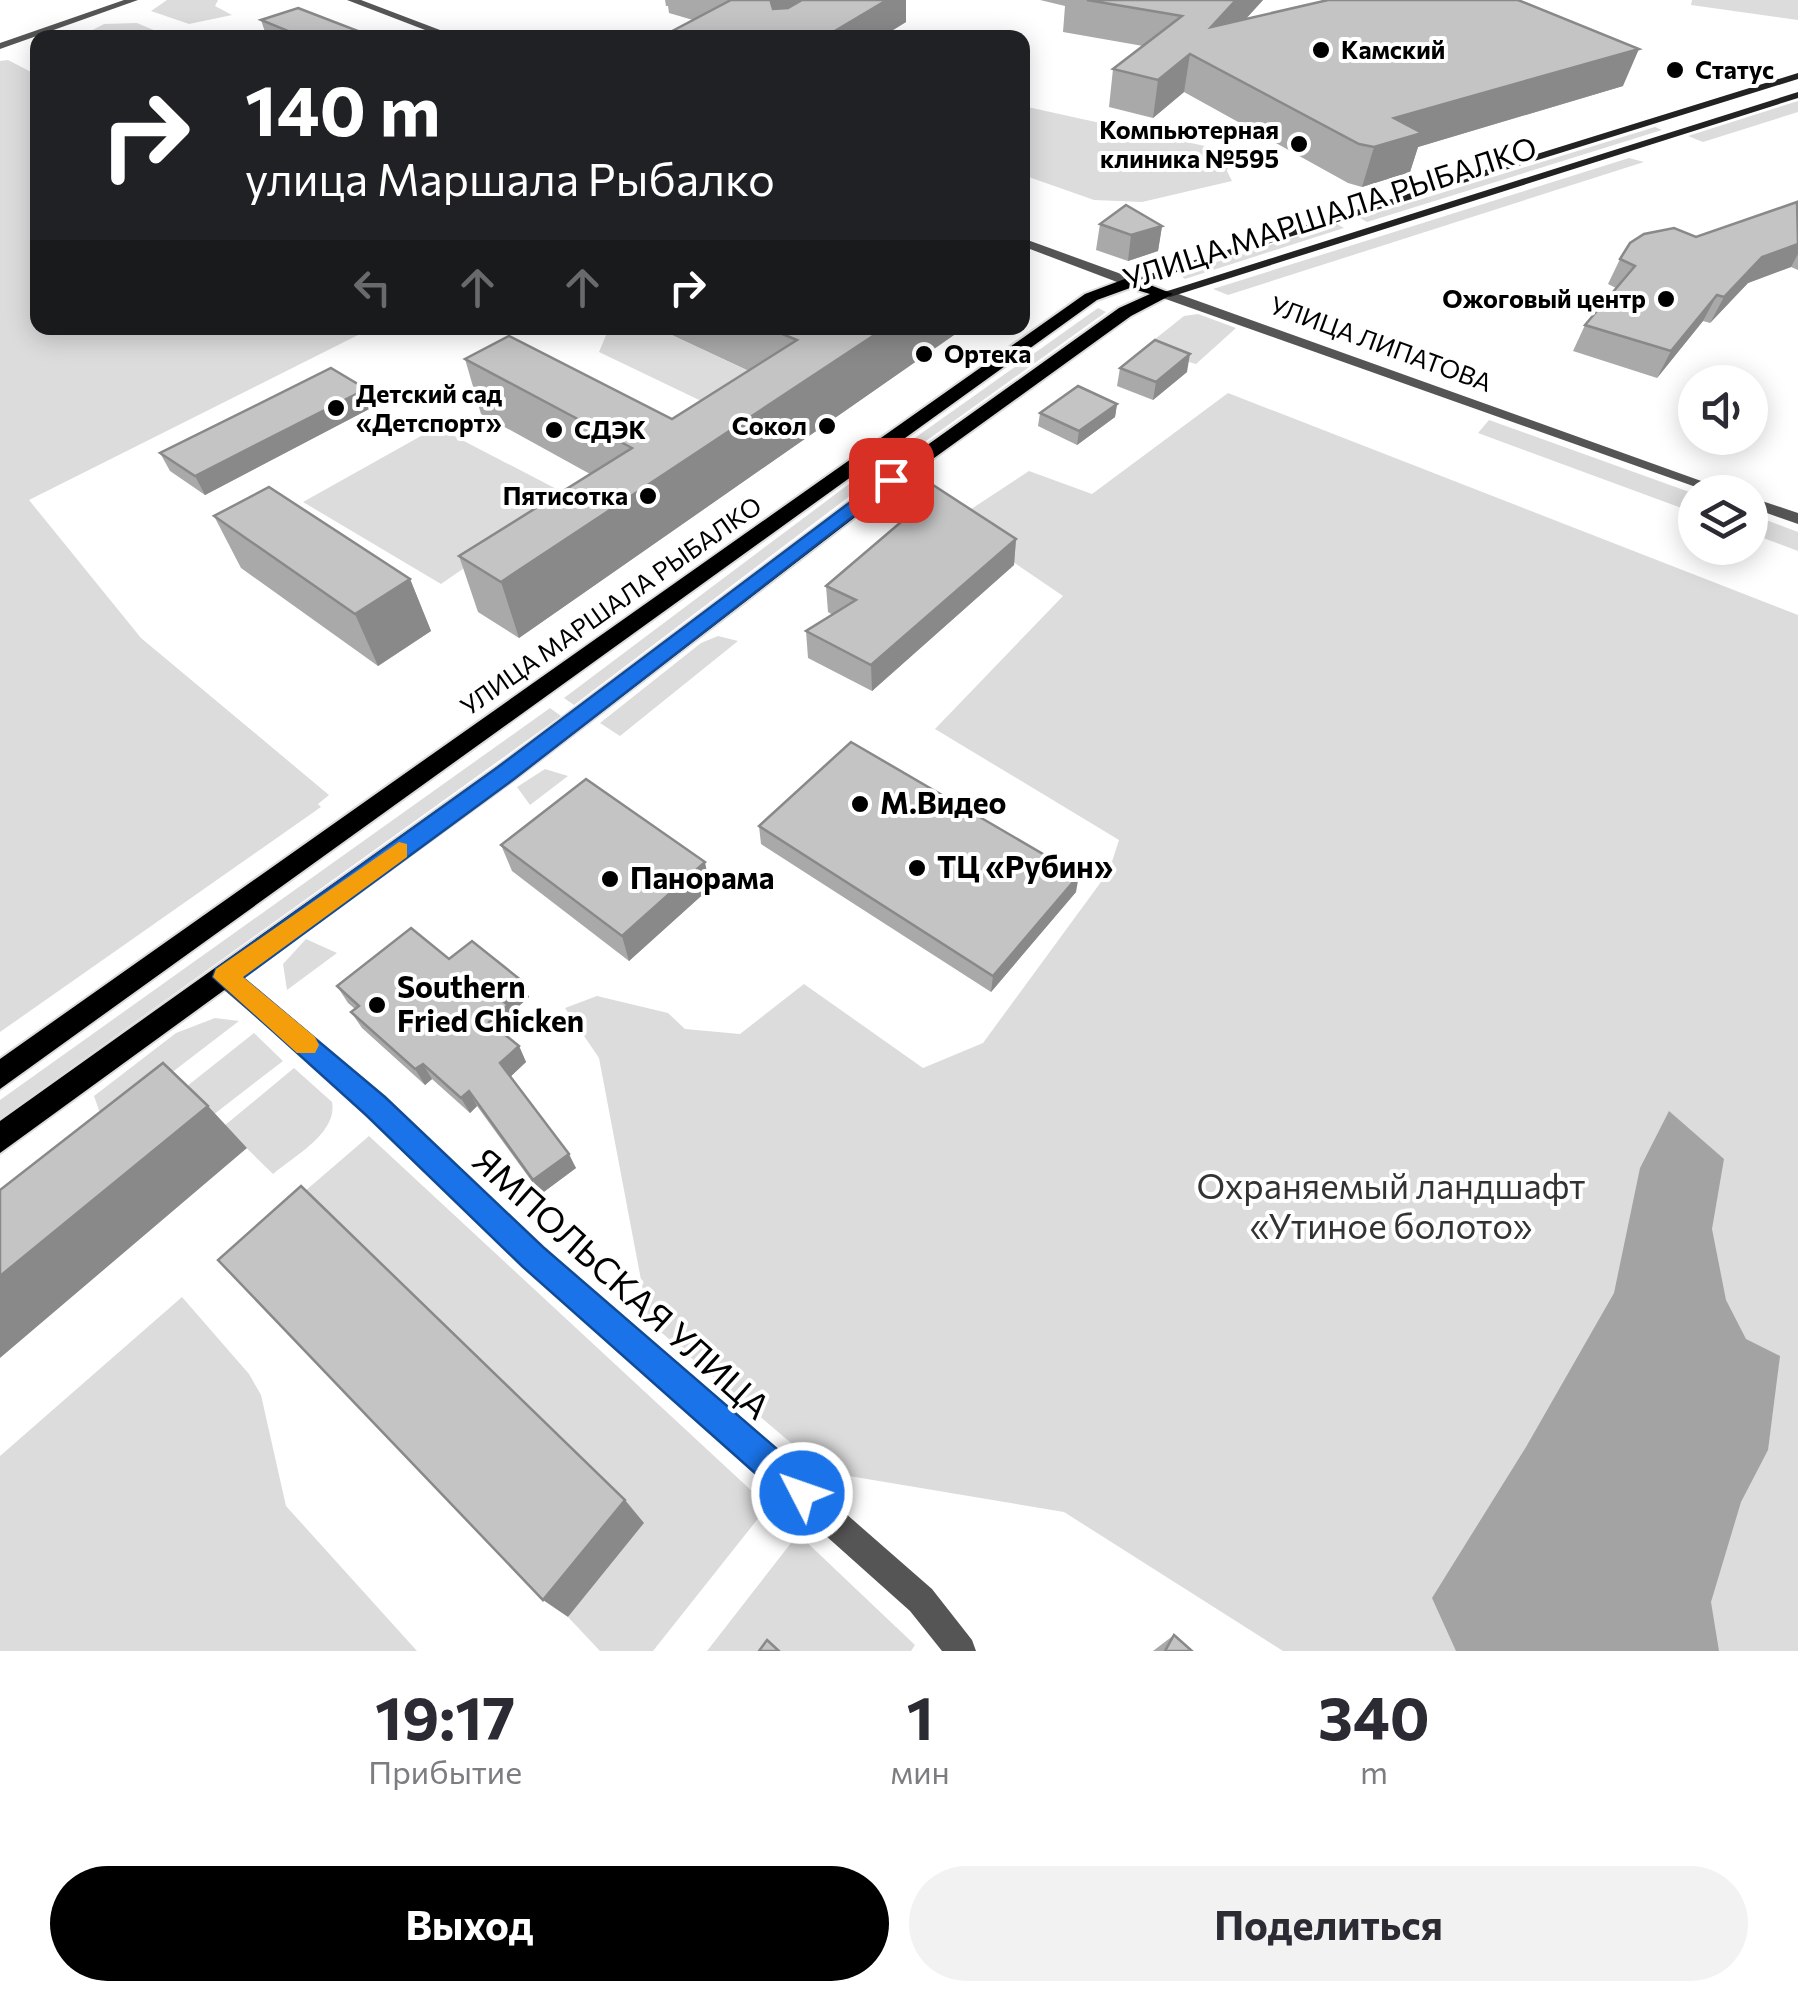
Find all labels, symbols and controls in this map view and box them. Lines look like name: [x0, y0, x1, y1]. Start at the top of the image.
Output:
place label: Камский: [1341, 34, 1445, 64]
marker: Камский: [1310, 39, 1332, 61]
place label: Статус: [1695, 54, 1774, 84]
marker: Статус: [1664, 59, 1686, 81]
text: 140 m: [245, 65, 441, 150]
icon: right: [80, 70, 210, 200]
place label: Компьютерная клиника №595: [1099, 114, 1279, 173]
street label: УЛИЦА МАРШАЛА РЫБАЛКО: [1118, 127, 1541, 296]
marker: Компьютерная клиника №595: [1288, 133, 1310, 155]
text: улица Маршала Рыбалко: [245, 150, 775, 205]
icon: left: [345, 260, 400, 315]
icon: ahead: [450, 260, 505, 315]
icon: ahead: [555, 260, 610, 315]
icon: right: [660, 260, 715, 315]
place label: Ожоговый центр: [1442, 283, 1646, 313]
marker: Ожоговый центр: [1655, 288, 1677, 310]
street label: УЛИЦА ЛИПАТОВА: [1266, 289, 1496, 397]
place label: Ортека: [944, 338, 1031, 368]
marker: Ортека: [913, 343, 935, 365]
map controls: [1678, 365, 1768, 565]
button: sound: [1678, 365, 1768, 455]
place label: Детский сад «Детспорт»: [356, 378, 503, 437]
marker: Детский сад «Детспорт»: [325, 397, 347, 419]
place label: Сокол: [732, 410, 807, 440]
place label: СДЭК: [574, 414, 646, 444]
marker: Сокол: [816, 415, 838, 437]
marker: СДЭК: [543, 419, 565, 441]
pin: [849, 438, 934, 523]
icon: arrive: [864, 453, 919, 508]
button: layers: [1678, 475, 1768, 565]
place label: Пятисотка: [503, 480, 628, 510]
marker: Пятисотка: [637, 485, 659, 507]
street label: УЛИЦА МАРШАЛА РЫБАЛКО: [454, 490, 767, 721]
place label: М.Видео: [880, 783, 1006, 820]
marker: М.Видео: [849, 793, 871, 815]
place label: ТЦ «Рубин»: [937, 847, 1113, 884]
marker: ТЦ «Рубин»: [906, 857, 928, 879]
place label: Панорама: [630, 858, 775, 895]
marker: Панорама: [599, 868, 621, 890]
place label: Southern Fried Chicken: [397, 967, 584, 1038]
marker: Southern Fried Chicken: [366, 994, 388, 1016]
street label: ЯМПОЛЬСКАЯ УЛИЦА: [465, 1137, 780, 1427]
park label: Охраняемый ландшафт «Утиное болото»: [1196, 1163, 1586, 1246]
position arrow: [750, 1441, 854, 1545]
text: 19:17: [375, 1679, 515, 1752]
text: 1: [907, 1679, 934, 1752]
text: 340: [1318, 1679, 1430, 1752]
text: Прибытие: [368, 1751, 522, 1791]
text: мин: [890, 1751, 950, 1791]
text: m: [1360, 1751, 1388, 1791]
button: Выход: [50, 1866, 889, 1981]
button: Поделиться: [909, 1866, 1748, 1981]

